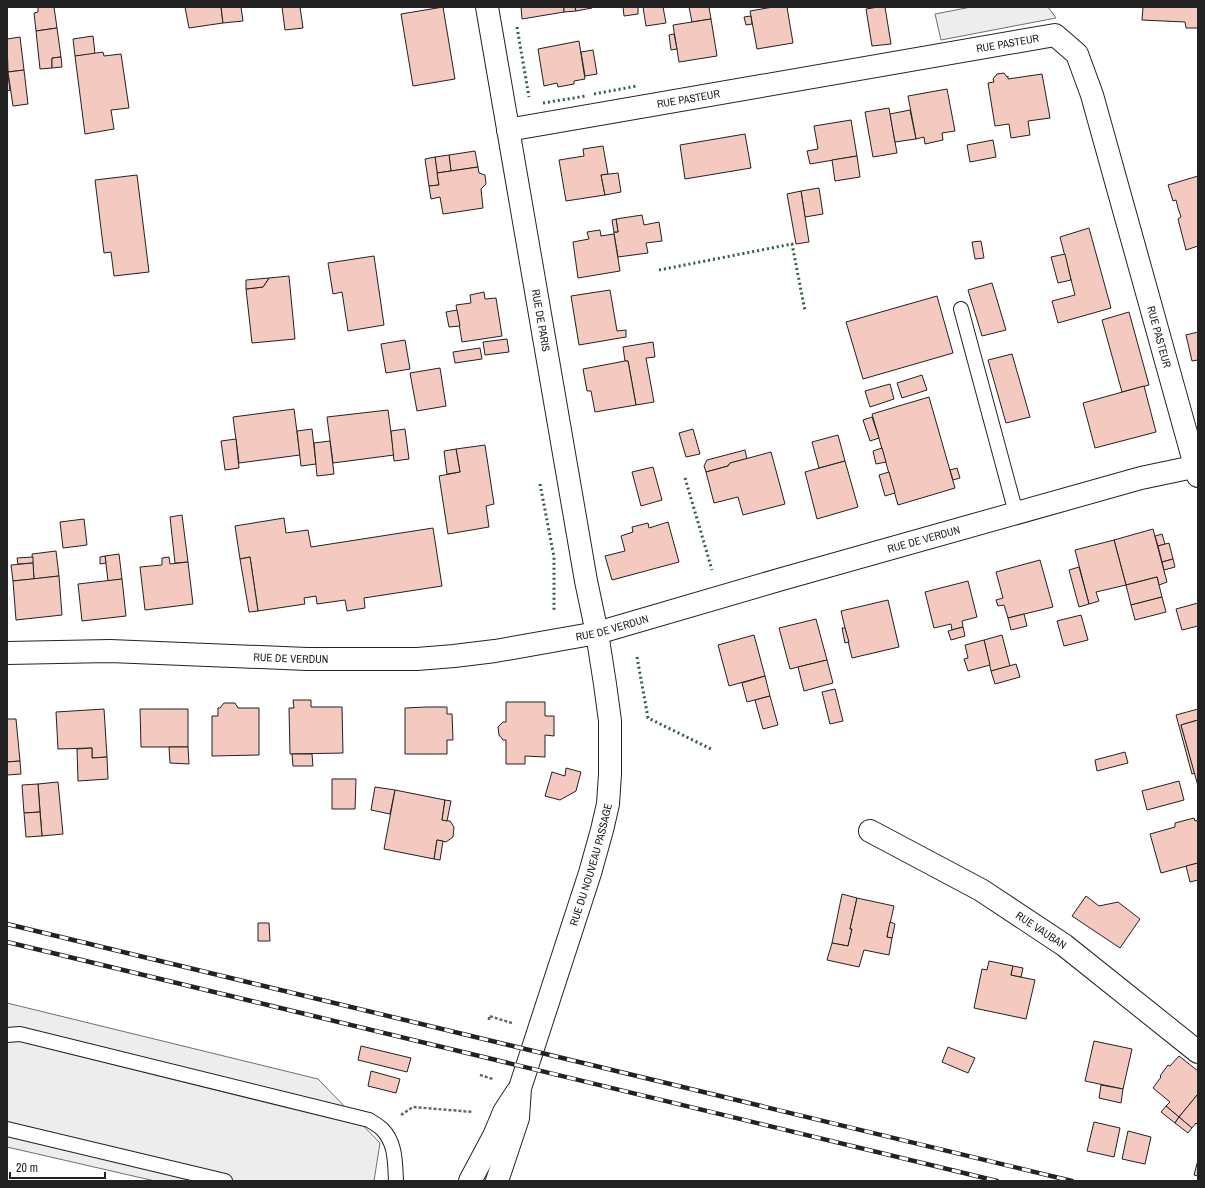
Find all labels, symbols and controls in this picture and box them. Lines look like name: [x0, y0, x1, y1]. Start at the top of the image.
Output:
street label: RUE PASTEUR: [975, 31, 1041, 56]
street label: RUE PASTEUR: [656, 86, 721, 111]
street label: RUE DE PARIS: [529, 288, 553, 353]
street label: RUE PASTEUR: [1144, 304, 1175, 370]
street label: RUE DE VERDUN: [886, 522, 961, 556]
street label: RUE DE VERDUN: [575, 611, 650, 644]
street label: RUE DE VERDUN: [253, 650, 328, 666]
street label: RUE DU NOUVEAU PASSAGE: [566, 802, 615, 927]
street label: RUE VAUBAN: [1013, 908, 1069, 952]
scale bar: [10, 1154, 105, 1180]
text: 20 m: [16, 1160, 38, 1176]

